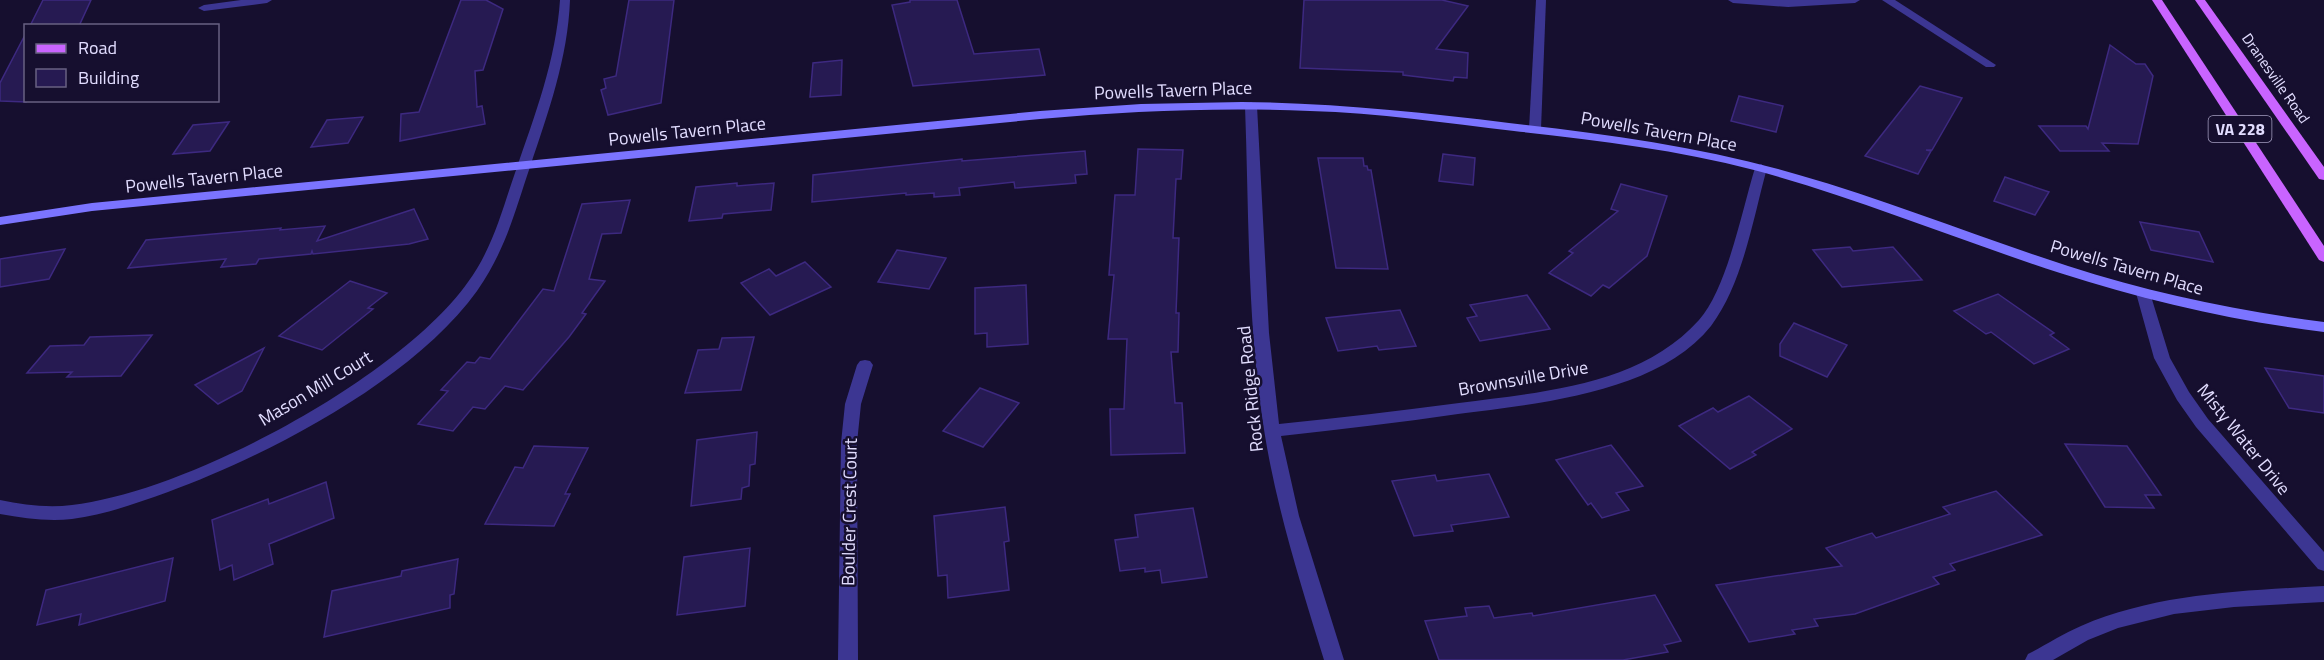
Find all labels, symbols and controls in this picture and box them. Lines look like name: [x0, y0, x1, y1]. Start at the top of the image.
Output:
legend: [24, 24, 219, 102]
street label: Dranesville Road: [2236, 28, 2316, 128]
text: Road: [78, 34, 117, 61]
text: Building: [78, 64, 139, 91]
street label: Powells Tavern Place: [1093, 74, 1253, 106]
street label: Powells Tavern Place: [1579, 104, 1739, 158]
street label: Powells Tavern Place: [607, 109, 767, 153]
road number: VA 228: [2208, 116, 2272, 142]
street label: Powells Tavern Place: [124, 156, 284, 200]
street label: Powells Tavern Place: [2047, 232, 2207, 302]
street label: Rock Ridge Road: [1230, 325, 1270, 453]
street label: Mason Mill Court: [253, 343, 377, 433]
street label: Brownsville Drive: [1456, 353, 1590, 403]
street label: Misty Water Drive: [2191, 378, 2297, 500]
street label: Boulder Crest Court: [834, 437, 864, 586]

